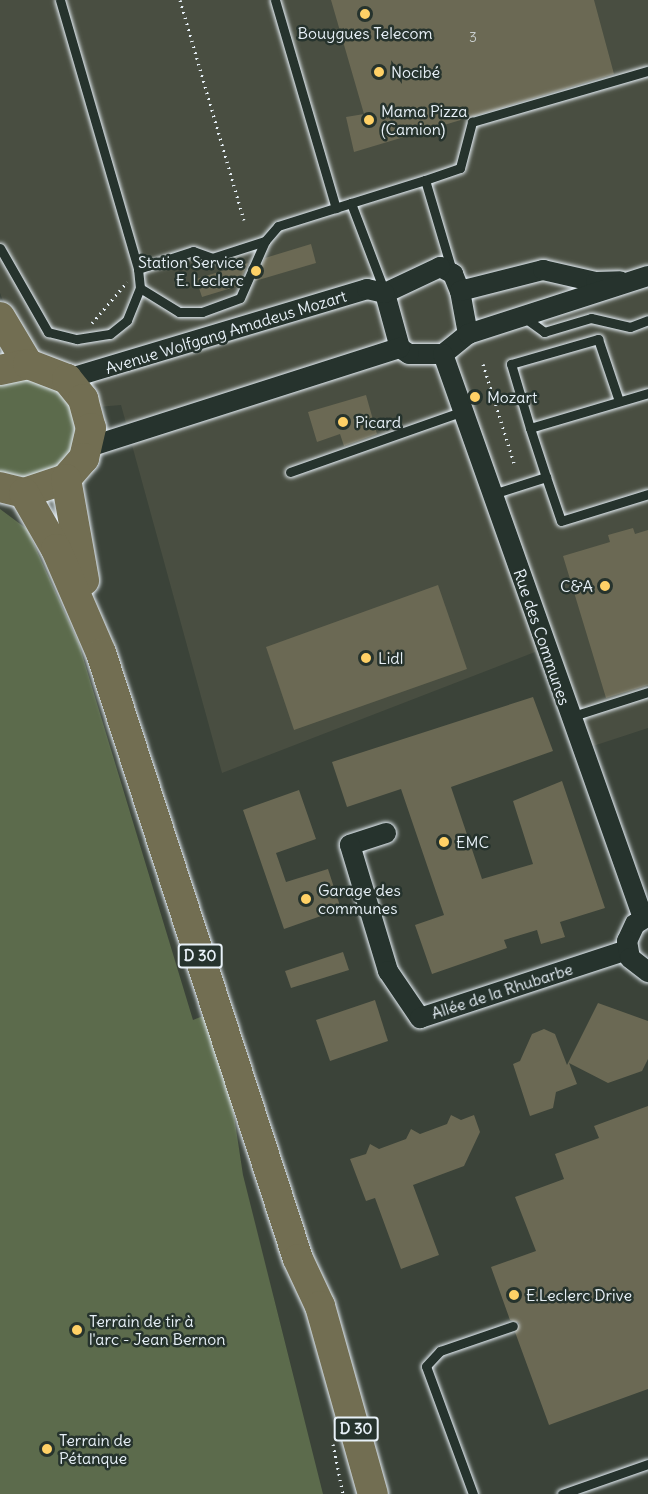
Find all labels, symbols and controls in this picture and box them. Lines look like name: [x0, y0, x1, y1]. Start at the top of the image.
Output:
marker: Bouygues Telecom: [358, 7, 372, 21]
place label: Bouygues Telecom: [298, 23, 432, 43]
house number: 3: [469, 29, 477, 45]
place label: Nocibé: [391, 62, 440, 82]
marker: Nocibé: [372, 65, 386, 79]
place label: Mama Pizza (Camion): [381, 101, 467, 139]
marker: Mama Pizza (Camion): [362, 113, 376, 127]
place label: Station Service E. Leclerc: [138, 252, 244, 290]
marker: Station Service E. Leclerc: [249, 264, 263, 278]
street label: Avenue Wolfgang Amadeus Mozart: [103, 286, 349, 378]
place label: Mozart: [487, 387, 537, 407]
marker: Mozart: [468, 390, 482, 404]
place label: Picard: [355, 412, 401, 432]
marker: Picard: [336, 415, 350, 429]
street label: Rue des Communes: [510, 566, 574, 708]
place label: C&A: [560, 576, 593, 596]
marker: C&A: [598, 579, 612, 593]
place label: Lidl: [378, 648, 403, 668]
marker: Lidl: [359, 651, 373, 665]
place label: EMC: [456, 832, 489, 852]
marker: EMC: [437, 835, 451, 849]
place label: Garage des communes: [318, 880, 401, 918]
marker: Garage des communes: [299, 892, 313, 906]
road number: D 30: [178, 944, 222, 968]
street label: Allée de la Rhubarbe: [429, 959, 575, 1023]
place label: E.Leclerc Drive: [526, 1285, 632, 1305]
marker: E.Leclerc Drive: [507, 1288, 521, 1302]
place label: Terrain de tir à l'arc - Jean Bernon: [89, 1311, 226, 1349]
marker: Terrain de tir à l'arc - Jean Bernon: [70, 1323, 84, 1337]
road number: D 30: [334, 1417, 378, 1441]
place label: Terrain de Pétanque: [59, 1430, 131, 1468]
marker: Terrain de Pétanque: [40, 1442, 54, 1456]

